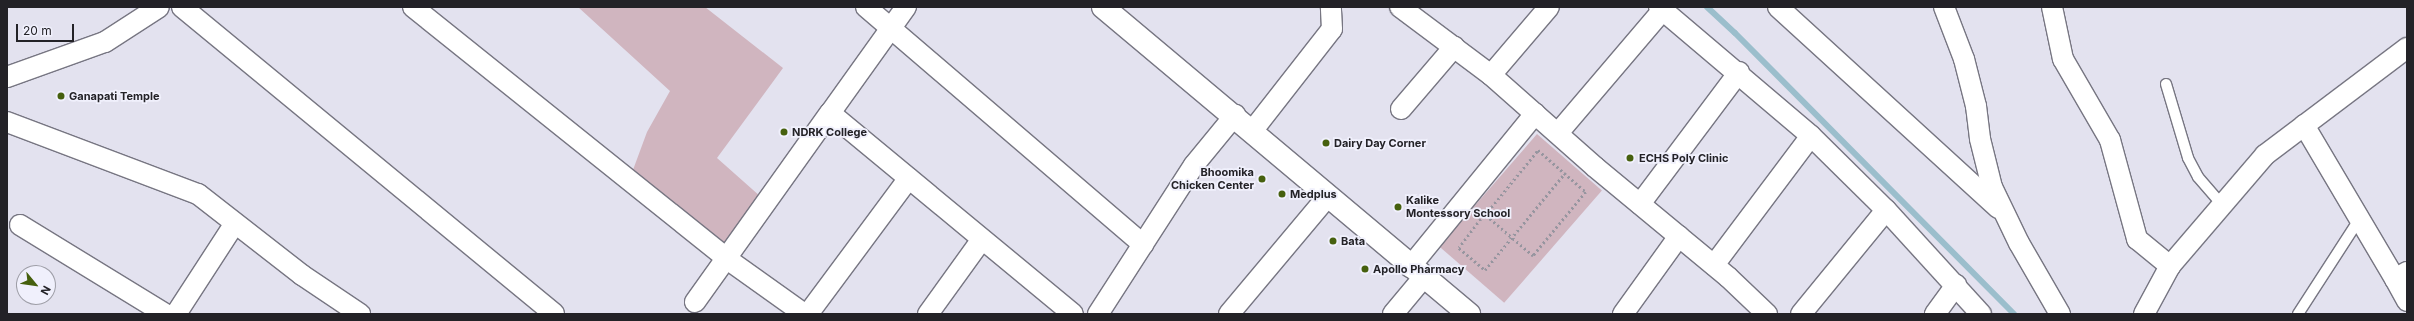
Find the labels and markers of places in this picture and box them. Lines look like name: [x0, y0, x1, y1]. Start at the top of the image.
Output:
place label: Ganapati Temple: [69, 89, 159, 103]
marker: Ganapati Temple: [56, 91, 66, 101]
place label: NDRK College: [792, 125, 867, 139]
marker: NDRK College: [779, 127, 789, 137]
place label: Dairy Day Corner: [1334, 136, 1426, 150]
marker: Dairy Day Corner: [1321, 138, 1331, 148]
place label: ECHS Poly Clinic: [1639, 151, 1728, 165]
marker: ECHS Poly Clinic: [1624, 152, 1636, 164]
place label: Bhoomika Chicken Center: [1171, 166, 1254, 192]
marker: Bhoomika Chicken Center: [1257, 174, 1267, 184]
place label: Medplus: [1290, 187, 1337, 201]
marker: Medplus: [1277, 189, 1287, 199]
place label: Kalike Montessory School: [1406, 194, 1510, 220]
marker: Kalike Montessory School: [1393, 202, 1403, 212]
place label: Bata: [1341, 234, 1365, 248]
marker: Bata: [1328, 236, 1338, 246]
place label: Apollo Pharmacy: [1373, 262, 1464, 276]
marker: Apollo Pharmacy: [1360, 264, 1370, 274]

